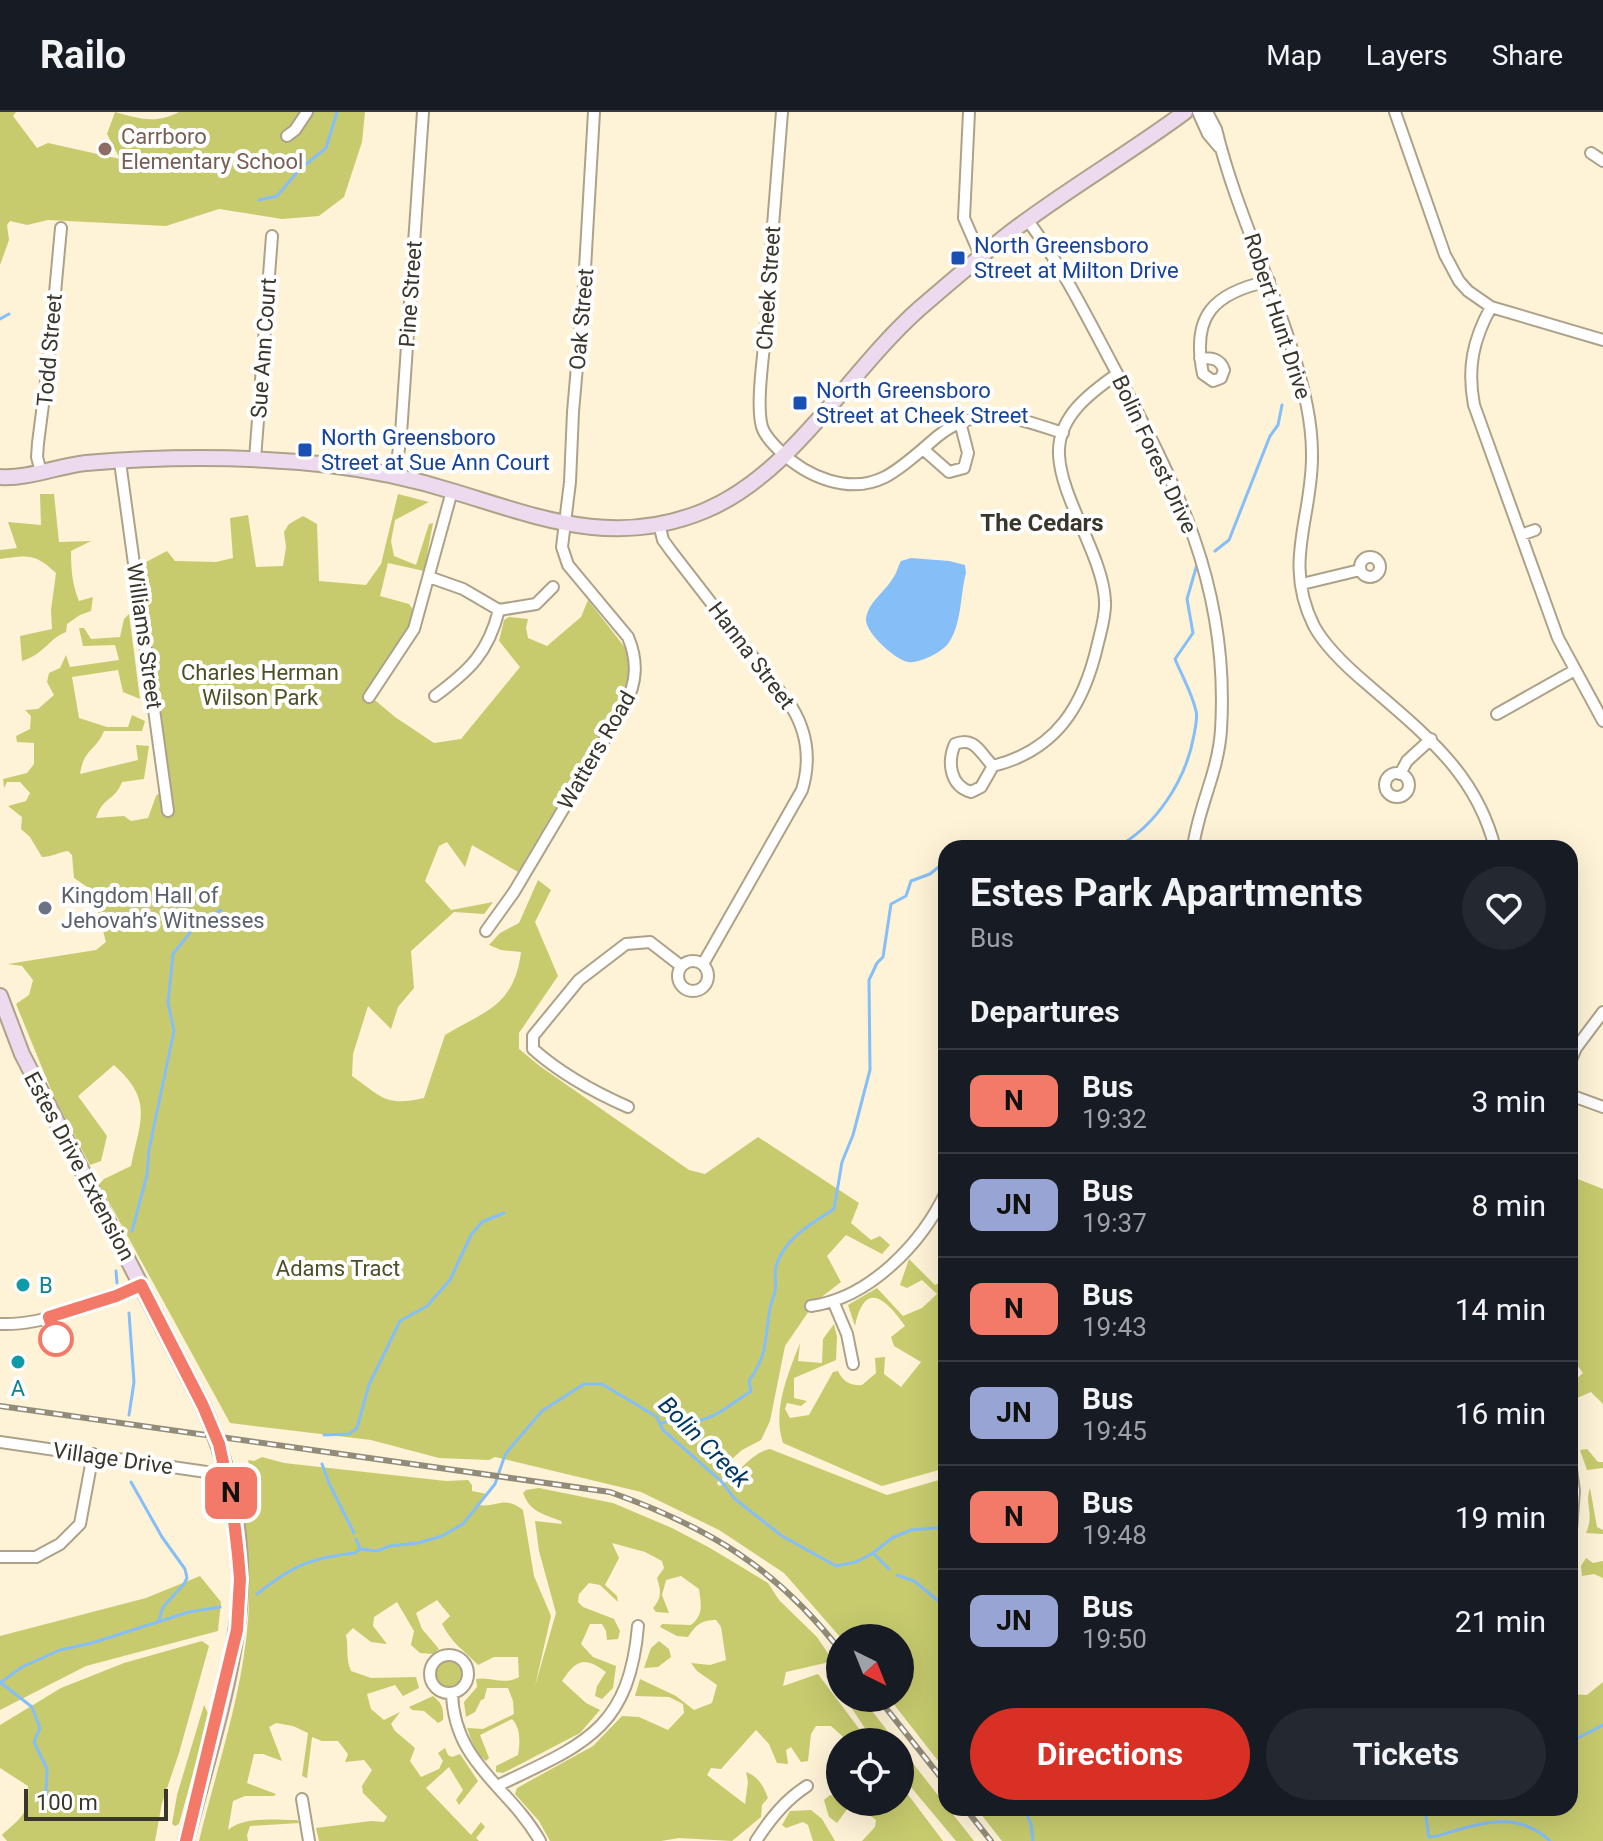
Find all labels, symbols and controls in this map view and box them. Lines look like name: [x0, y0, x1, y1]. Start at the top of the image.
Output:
text: Railo: [40, 33, 126, 77]
text: Map: [1266, 39, 1322, 72]
text: Layers: [1366, 39, 1448, 72]
text: Share: [1492, 39, 1563, 72]
place label: Carrboro Elementary School: [121, 124, 303, 174]
marker: Carrboro Elementary School: [96, 140, 114, 158]
street label: Cheek Street: [752, 225, 785, 351]
street label: Robert Hunt Drive: [1239, 230, 1316, 402]
place label: North Greensboro Street at Milton Drive: [974, 233, 1179, 283]
street label: Pine Street: [394, 240, 427, 348]
marker: North Greensboro Street at Milton Drive: [949, 249, 967, 267]
street label: Oak Street: [565, 267, 598, 371]
street label: Sue Ann Court: [246, 277, 281, 419]
street label: Todd Street: [32, 293, 67, 407]
street label: Bolin Forest Drive: [1107, 371, 1202, 537]
place label: North Greensboro Street at Cheek Street: [816, 378, 1029, 428]
marker: North Greensboro Street at Cheek Street: [791, 394, 809, 412]
place label: North Greensboro Street at Sue Ann Court: [321, 425, 550, 475]
marker: North Greensboro Street at Sue Ann Court: [296, 441, 314, 459]
district label: The Cedars: [980, 509, 1104, 537]
street label: Williams Street: [122, 562, 167, 711]
street label: Hanna Street: [703, 597, 800, 714]
park label: Charles Herman Wilson Park: [181, 660, 339, 710]
street label: Watters Road: [553, 687, 640, 814]
button: heart: [1462, 866, 1546, 950]
text: Estes Park Apartments: [970, 871, 1363, 915]
place label: Kingdom Hall of Jehovah’s Witnesses: [61, 883, 265, 933]
marker: Kingdom Hall of Jehovah’s Witnesses: [36, 899, 54, 917]
text: Bus: [970, 923, 1014, 953]
text: Departures: [970, 994, 1120, 1029]
street label: Estes Drive Extension: [19, 1068, 140, 1265]
text: Bus: [1082, 1069, 1133, 1104]
text: N: [1004, 1084, 1024, 1117]
text: 3 min: [1472, 1084, 1546, 1119]
text: 19:32: [1082, 1104, 1147, 1134]
text: Bus: [1082, 1173, 1133, 1208]
text: JN: [996, 1188, 1032, 1221]
text: 8 min: [1472, 1188, 1546, 1223]
text: 19:37: [1082, 1208, 1147, 1238]
park label: Adams Tract: [276, 1256, 400, 1281]
place label: B: [39, 1273, 53, 1298]
marker: B: [14, 1276, 32, 1294]
text: Bus: [1082, 1277, 1133, 1312]
text: N: [1004, 1292, 1024, 1325]
text: 14 min: [1455, 1292, 1546, 1327]
text: 19:43: [1082, 1312, 1147, 1342]
unlabelled marker: [39, 1322, 73, 1356]
marker: A: [9, 1353, 27, 1371]
place label: A: [11, 1376, 26, 1401]
text: Bus: [1082, 1381, 1133, 1416]
water label: Bolin Creek: [653, 1391, 756, 1494]
text: JN: [996, 1396, 1032, 1429]
text: 16 min: [1455, 1396, 1546, 1431]
text: 19:45: [1082, 1416, 1147, 1446]
street label: Village Drive: [51, 1438, 175, 1479]
line badge: N: [205, 1467, 257, 1519]
text: N: [221, 1476, 241, 1509]
text: Bus: [1082, 1485, 1133, 1520]
text: N: [1004, 1500, 1024, 1533]
text: 19 min: [1455, 1500, 1546, 1535]
text: 19:48: [1082, 1520, 1147, 1550]
text: Bus: [1082, 1589, 1133, 1624]
text: JN: [996, 1604, 1032, 1637]
text: 21 min: [1455, 1604, 1546, 1639]
north arrow: [826, 1624, 914, 1712]
map controls: [826, 1624, 914, 1816]
text: 19:50: [1082, 1624, 1147, 1654]
button: Directions: [970, 1708, 1250, 1800]
button: Tickets: [1266, 1708, 1546, 1800]
button: locate: [826, 1728, 914, 1816]
scale bar: [24, 1785, 168, 1821]
text: 100 m: [36, 1790, 98, 1815]

